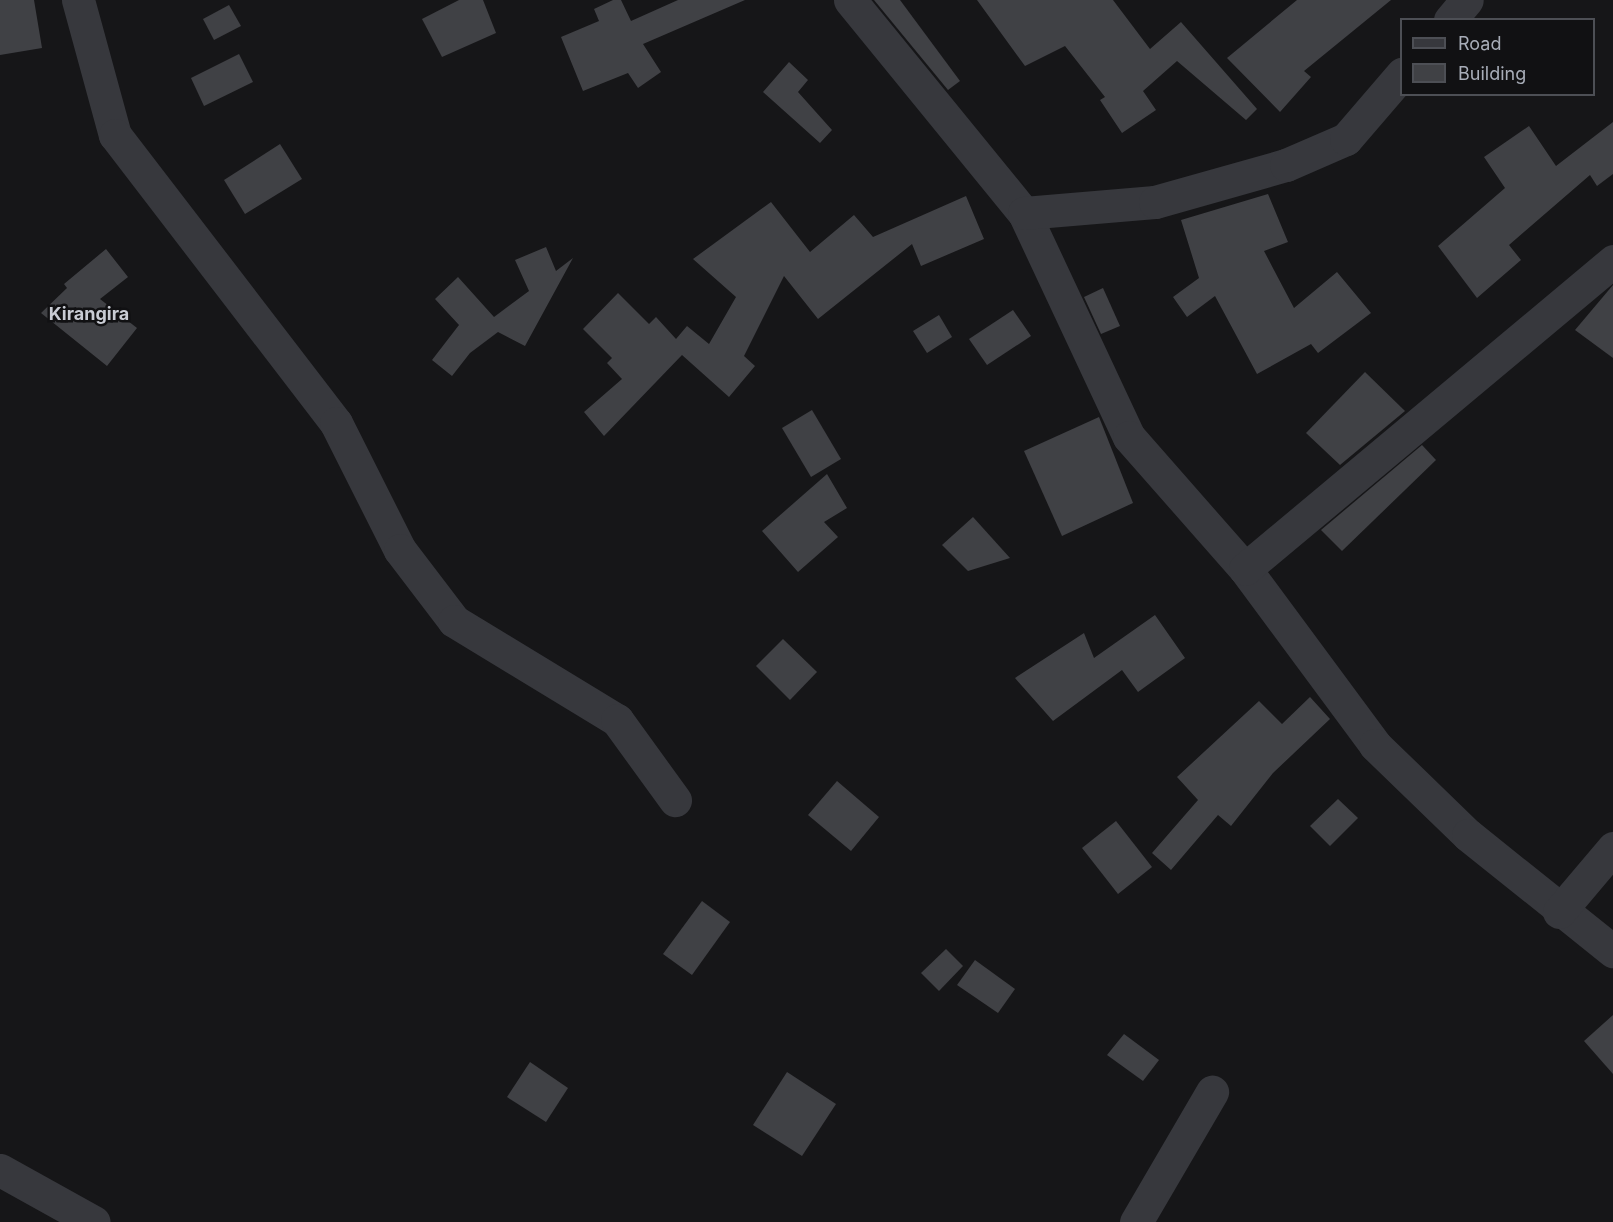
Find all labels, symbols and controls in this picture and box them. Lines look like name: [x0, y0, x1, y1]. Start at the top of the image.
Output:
legend: [1400, 18, 1595, 96]
text: Road: [1458, 33, 1501, 54]
text: Building: [1458, 63, 1526, 84]
district label: Kirangira: [49, 303, 129, 325]

